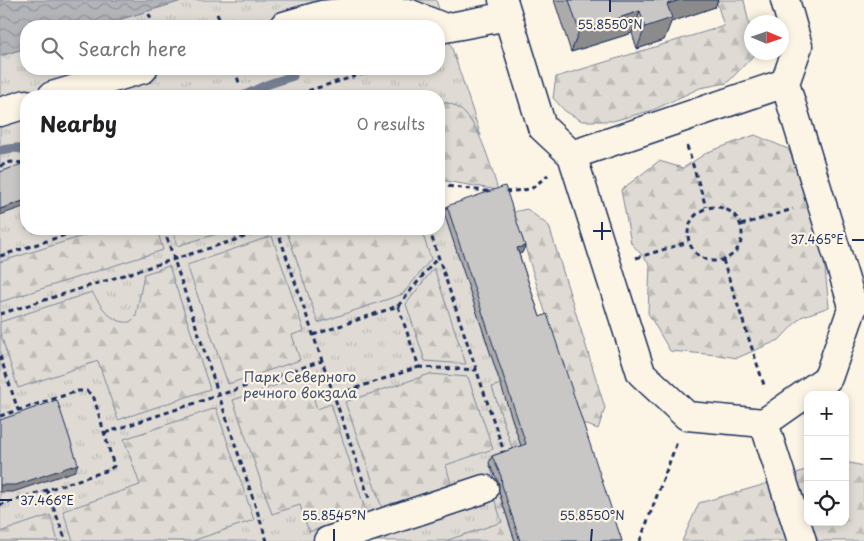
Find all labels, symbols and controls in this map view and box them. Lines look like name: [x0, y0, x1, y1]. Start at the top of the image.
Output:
text: 55.8550°N: [577, 15, 643, 33]
north arrow: [744, 15, 789, 60]
search box: [20, 20, 445, 75]
icon: search: [38, 34, 66, 62]
text: Search here: [78, 34, 187, 62]
text: Nearby: [40, 107, 117, 139]
text: 0 results: [357, 111, 425, 135]
text: 37.465°E: [790, 230, 844, 248]
park label: Парк Северного речного вокзала: [243, 366, 357, 403]
map controls: [804, 391, 849, 526]
button: +: [804, 391, 849, 436]
button: −: [804, 436, 849, 481]
button: locate: [804, 481, 849, 526]
text: 37.466°E: [20, 491, 74, 509]
text: 55.8545°N: [302, 506, 366, 524]
text: 55.8550°N: [559, 506, 625, 524]

